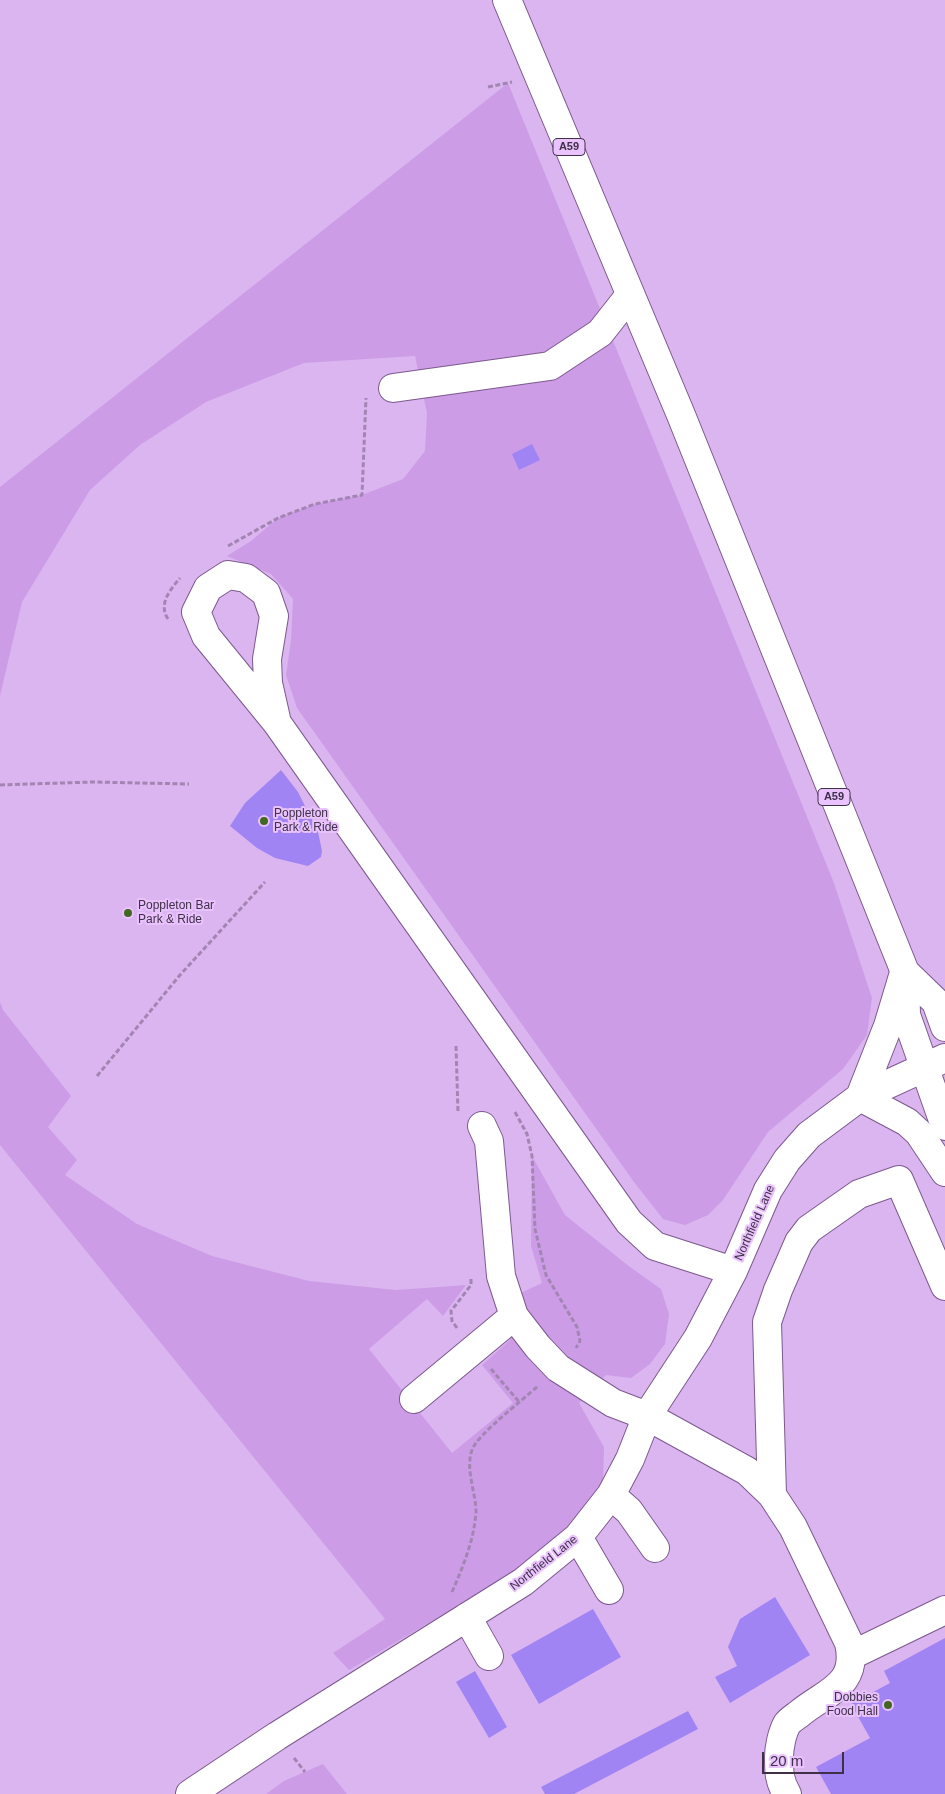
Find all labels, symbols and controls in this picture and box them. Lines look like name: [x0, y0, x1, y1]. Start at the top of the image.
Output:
road number: A59: [553, 138, 585, 156]
road number: A59: [818, 789, 850, 806]
place label: Poppleton Park & Ride: [274, 807, 338, 835]
marker: Poppleton Park & Ride: [258, 815, 270, 827]
place label: Poppleton Bar Park & Ride: [138, 899, 214, 927]
marker: Poppleton Bar Park & Ride: [122, 907, 134, 919]
street label: Northfield Lane: [732, 1183, 778, 1263]
street label: Northfield Lane: [508, 1532, 580, 1594]
place label: Dobbies Food Hall: [827, 1691, 878, 1719]
marker: Dobbies Food Hall: [882, 1699, 894, 1711]
scale bar: [765, 1742, 848, 1774]
text: 20 m: [770, 1752, 803, 1769]

